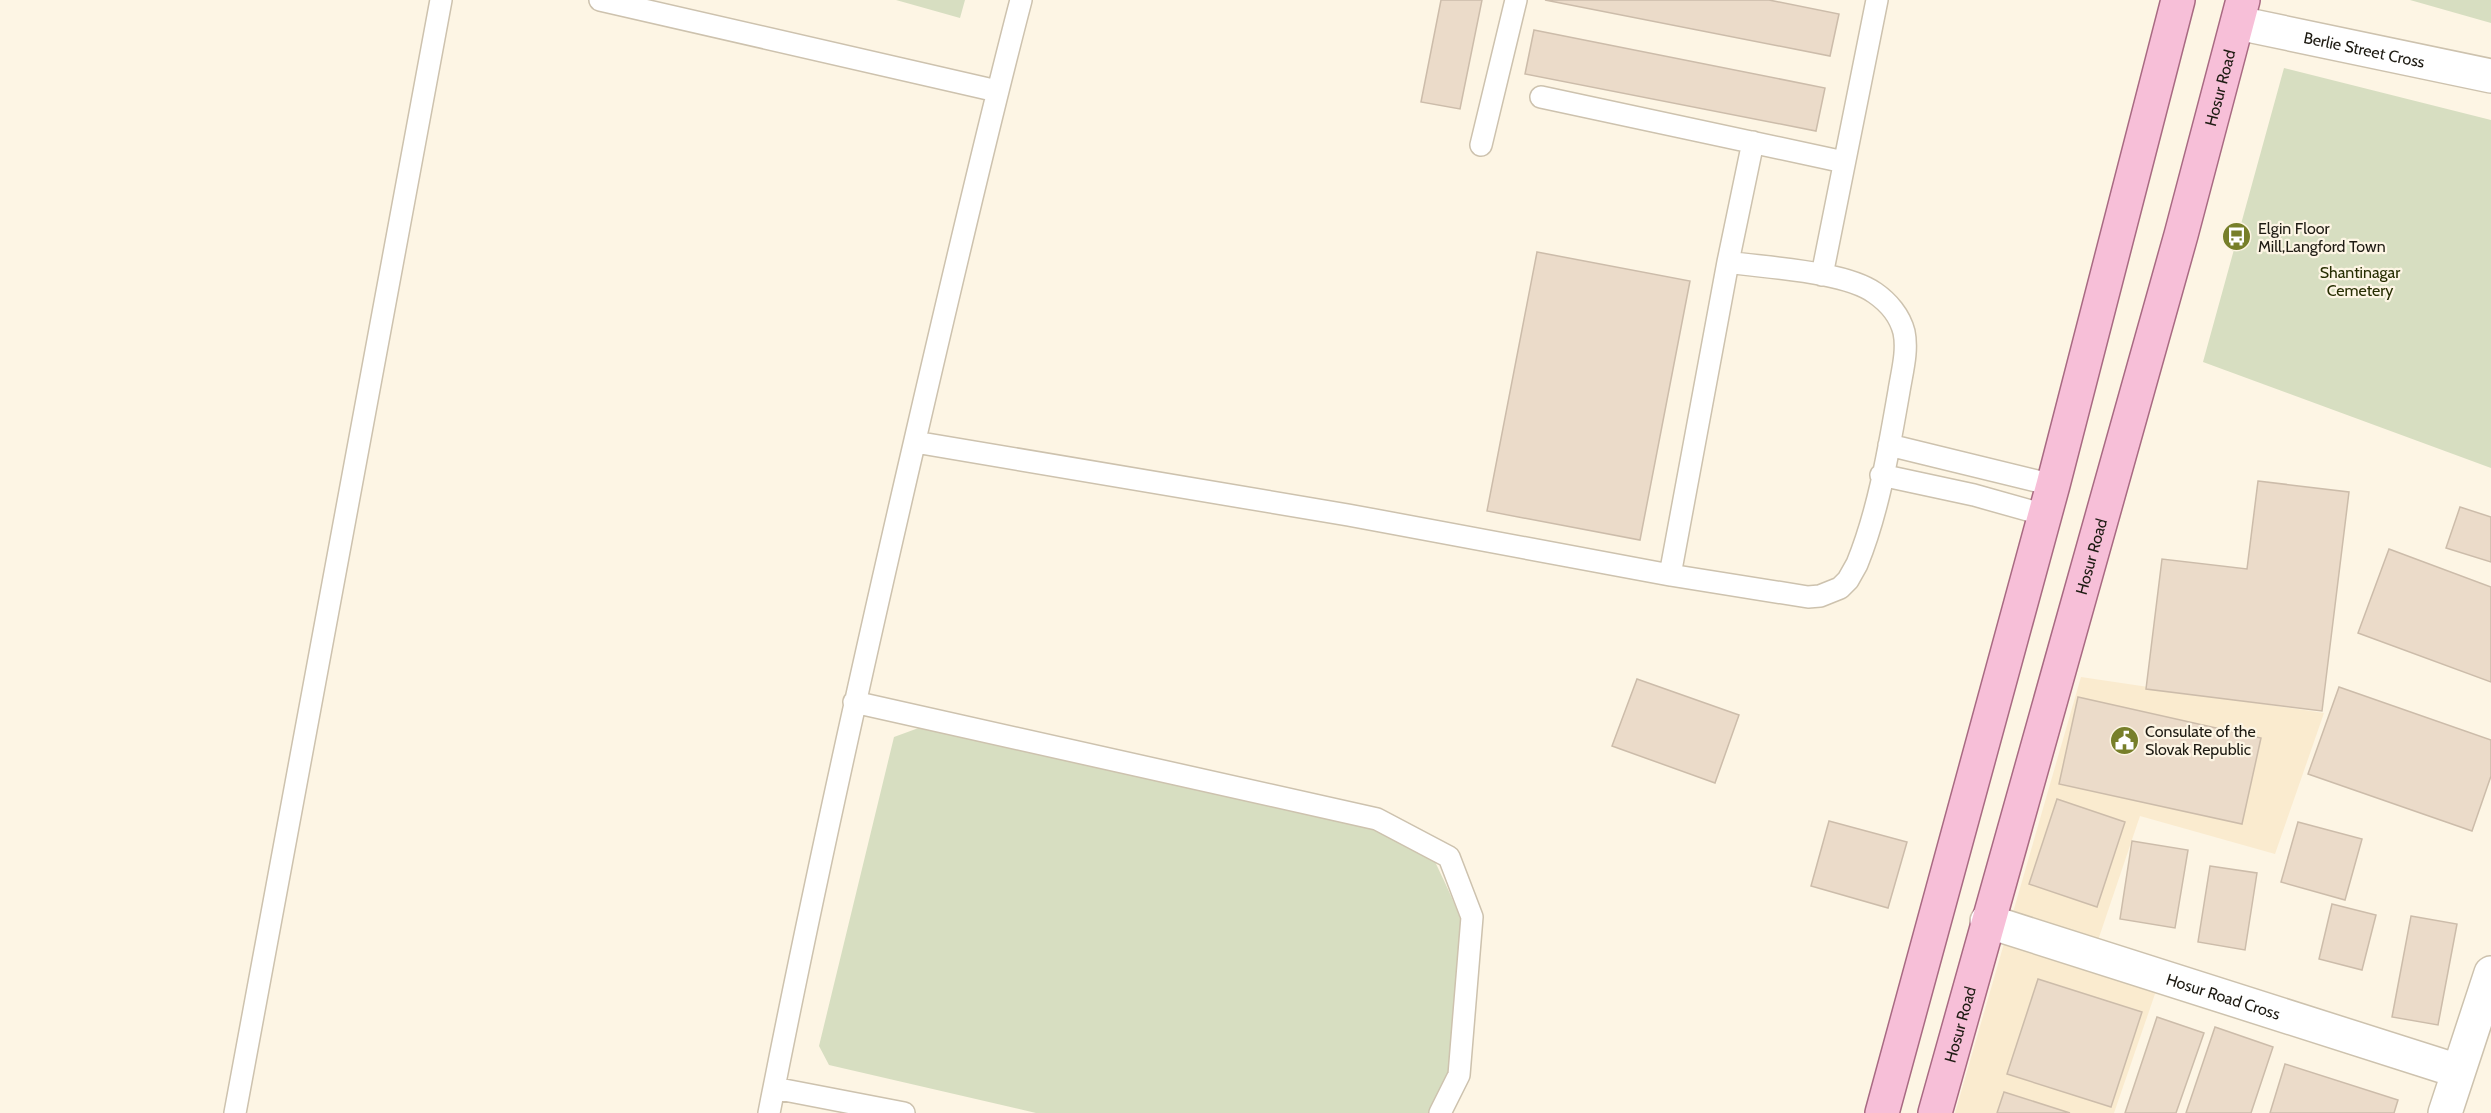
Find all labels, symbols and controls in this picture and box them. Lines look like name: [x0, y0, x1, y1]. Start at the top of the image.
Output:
street label: Berlie Street Cross: [2302, 28, 2427, 71]
street label: Hosur Road: [2201, 48, 2239, 128]
place label: Elgin Floor Mill,Langford Town: [2258, 219, 2386, 256]
bus stop icon: Elgin Floor Mill,Langford Town: [2221, 221, 2253, 253]
park label: Shantinagar Cemetery: [2320, 263, 2401, 300]
street label: Hosur Road: [2071, 516, 2111, 597]
place label: Consulate of the Slovak Republic: [2145, 722, 2256, 759]
public building icon: Consulate of the Slovak Republic: [2108, 724, 2140, 756]
street label: Hosur Road Cross: [2164, 969, 2283, 1023]
street label: Hosur Road: [1940, 984, 1980, 1065]

